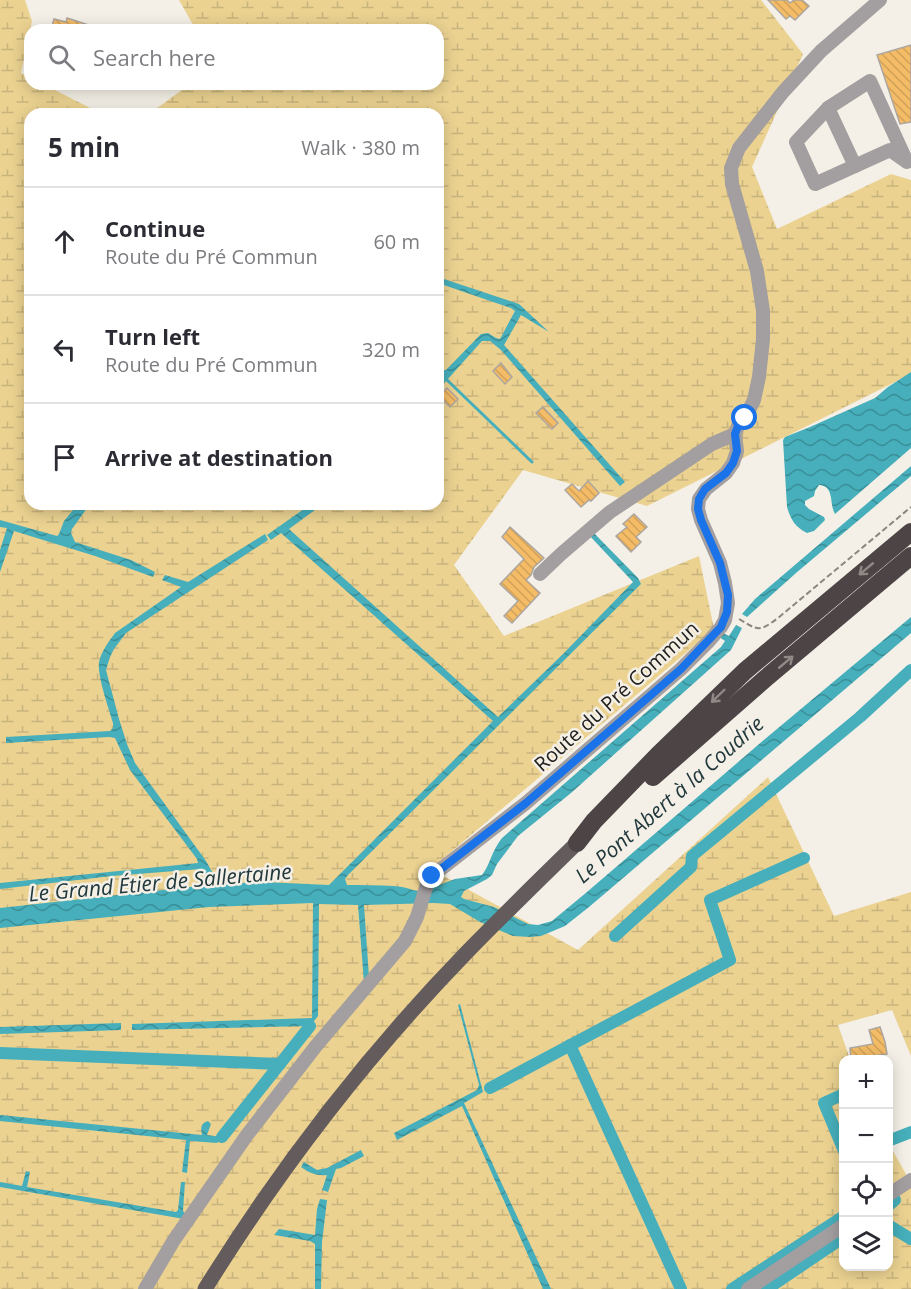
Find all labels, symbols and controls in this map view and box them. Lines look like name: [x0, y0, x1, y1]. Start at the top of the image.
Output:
search box: [24, 24, 444, 90]
icon: search: [45, 41, 78, 74]
text: Search here: [93, 42, 216, 72]
text: 5 min: [48, 129, 120, 165]
text: Walk · 380 m: [301, 134, 420, 161]
text: Continue: [105, 213, 205, 243]
icon: ahead: [48, 225, 81, 258]
text: 60 m: [373, 228, 420, 255]
text: Route du Pré Commun: [105, 243, 318, 270]
text: Turn left: [105, 321, 200, 351]
icon: left: [48, 333, 81, 366]
text: 320 m: [362, 336, 420, 363]
text: Route du Pré Commun: [105, 351, 318, 378]
route start: [731, 404, 757, 430]
icon: arrive: [48, 441, 81, 474]
text: Arrive at destination: [105, 442, 333, 472]
one-way arrow: [858, 563, 874, 576]
street label: Route du Pré Commun: [528, 615, 704, 777]
one-way arrow: [778, 656, 794, 669]
one-way arrow: [711, 689, 726, 704]
water label: Le Pont Abert à la Coudrie: [569, 709, 769, 889]
water label: Le Grand Étier de Sallertaine: [27, 857, 293, 907]
route end: [418, 862, 444, 888]
map controls: [839, 1055, 893, 1271]
button: +: [839, 1055, 893, 1109]
button: −: [839, 1109, 893, 1163]
button: locate: [839, 1163, 893, 1217]
button: layers: [839, 1217, 893, 1271]

